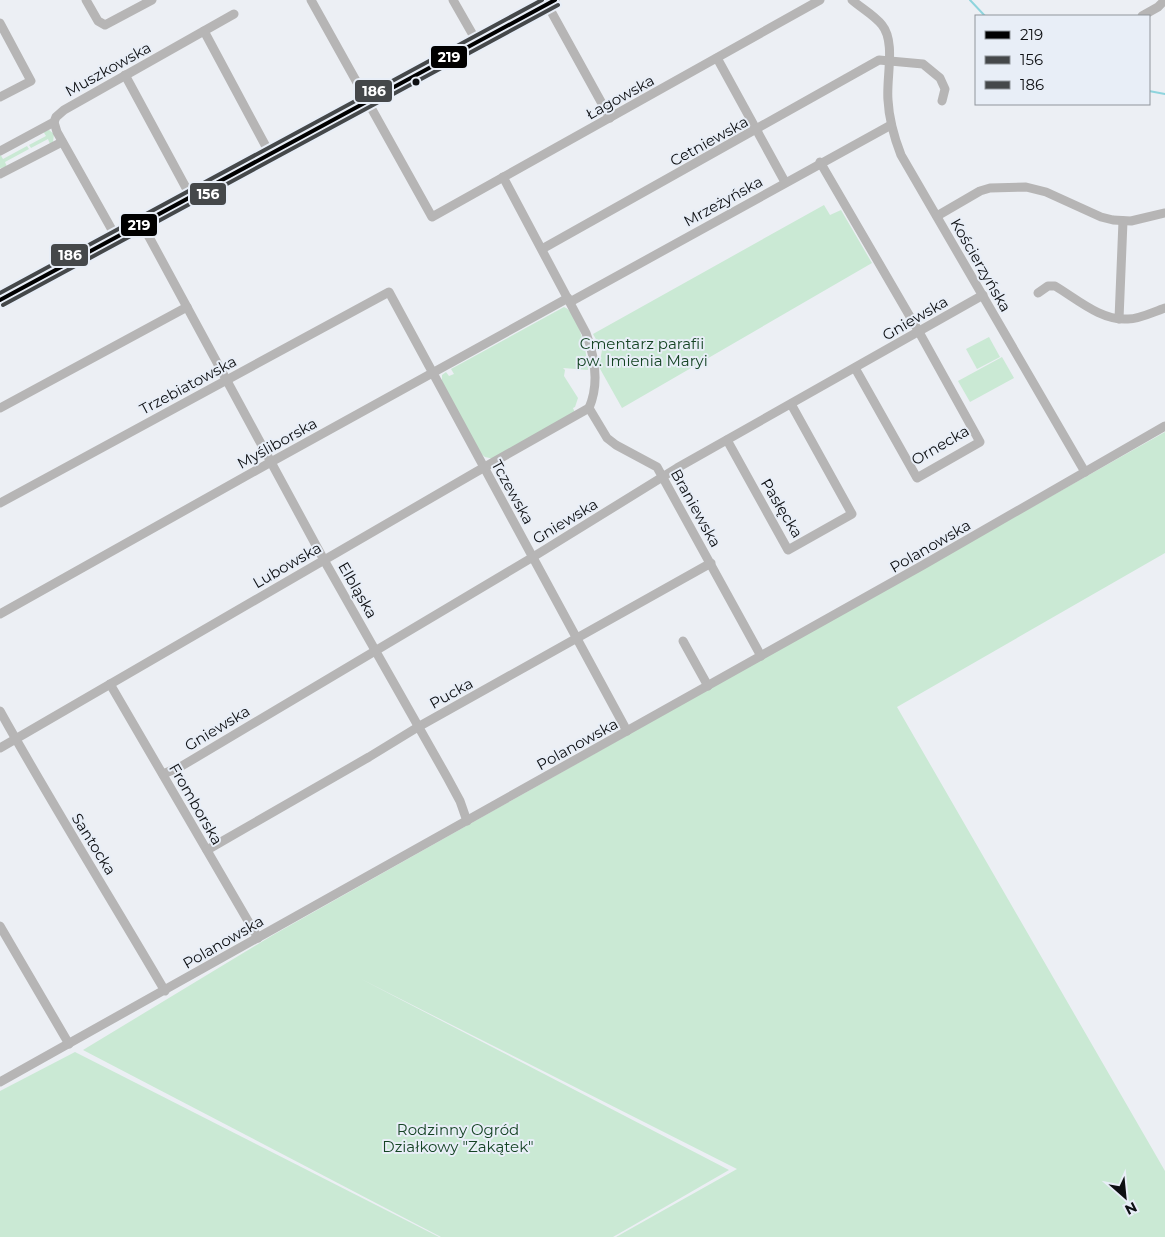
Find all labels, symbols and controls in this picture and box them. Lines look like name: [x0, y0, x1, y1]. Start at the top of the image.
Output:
legend: [975, 15, 1150, 105]
text: 219: [1020, 25, 1043, 44]
street label: Muszkowska: [62, 38, 154, 100]
line badge: 219: [430, 45, 468, 69]
text: 219: [438, 48, 460, 66]
text: 156: [1020, 50, 1043, 69]
street label: Łagowska: [582, 70, 658, 124]
text: 186: [1020, 75, 1044, 94]
unlabelled marker: [411, 77, 421, 87]
line badge: 186: [354, 79, 393, 103]
text: 186: [362, 82, 386, 100]
street label: Cetniewska: [667, 112, 751, 170]
street label: Mrzeżyńska: [680, 171, 766, 231]
line badge: 156: [189, 182, 227, 206]
text: 156: [197, 185, 219, 203]
line badge: 219: [120, 213, 158, 237]
street label: Kościerzyńska: [946, 215, 1016, 315]
text: 219: [128, 216, 150, 234]
line badge: 186: [50, 243, 89, 267]
text: 186: [58, 246, 82, 264]
street label: Gniewska: [879, 292, 951, 344]
park label: Cmentarz parafii pw. Imienia Maryi: [576, 334, 708, 370]
street label: Trzebiatowska: [136, 351, 240, 419]
street label: Myśliborska: [234, 413, 320, 473]
street label: Ornecka: [908, 421, 972, 469]
street label: Tczewska: [488, 457, 538, 527]
street label: Braniewska: [667, 465, 725, 551]
street label: Pasłęcka: [757, 475, 807, 541]
street label: Gniewska: [529, 494, 601, 548]
street label: Polanowska: [886, 515, 974, 577]
street label: Lubowska: [249, 538, 325, 592]
street label: Elbląska: [334, 558, 382, 622]
street label: Pucka: [426, 673, 476, 713]
street label: Gniewska: [181, 701, 253, 755]
street label: Polanowska: [533, 714, 621, 774]
street label: Fromborska: [165, 760, 227, 848]
street label: Santocka: [68, 810, 120, 878]
street label: Polanowska: [179, 911, 267, 973]
park label: Rodzinny Ogród Działkowy "Zakątek": [382, 1120, 534, 1156]
north arrow: [1100, 1172, 1150, 1222]
text: N: [1122, 1198, 1140, 1219]

